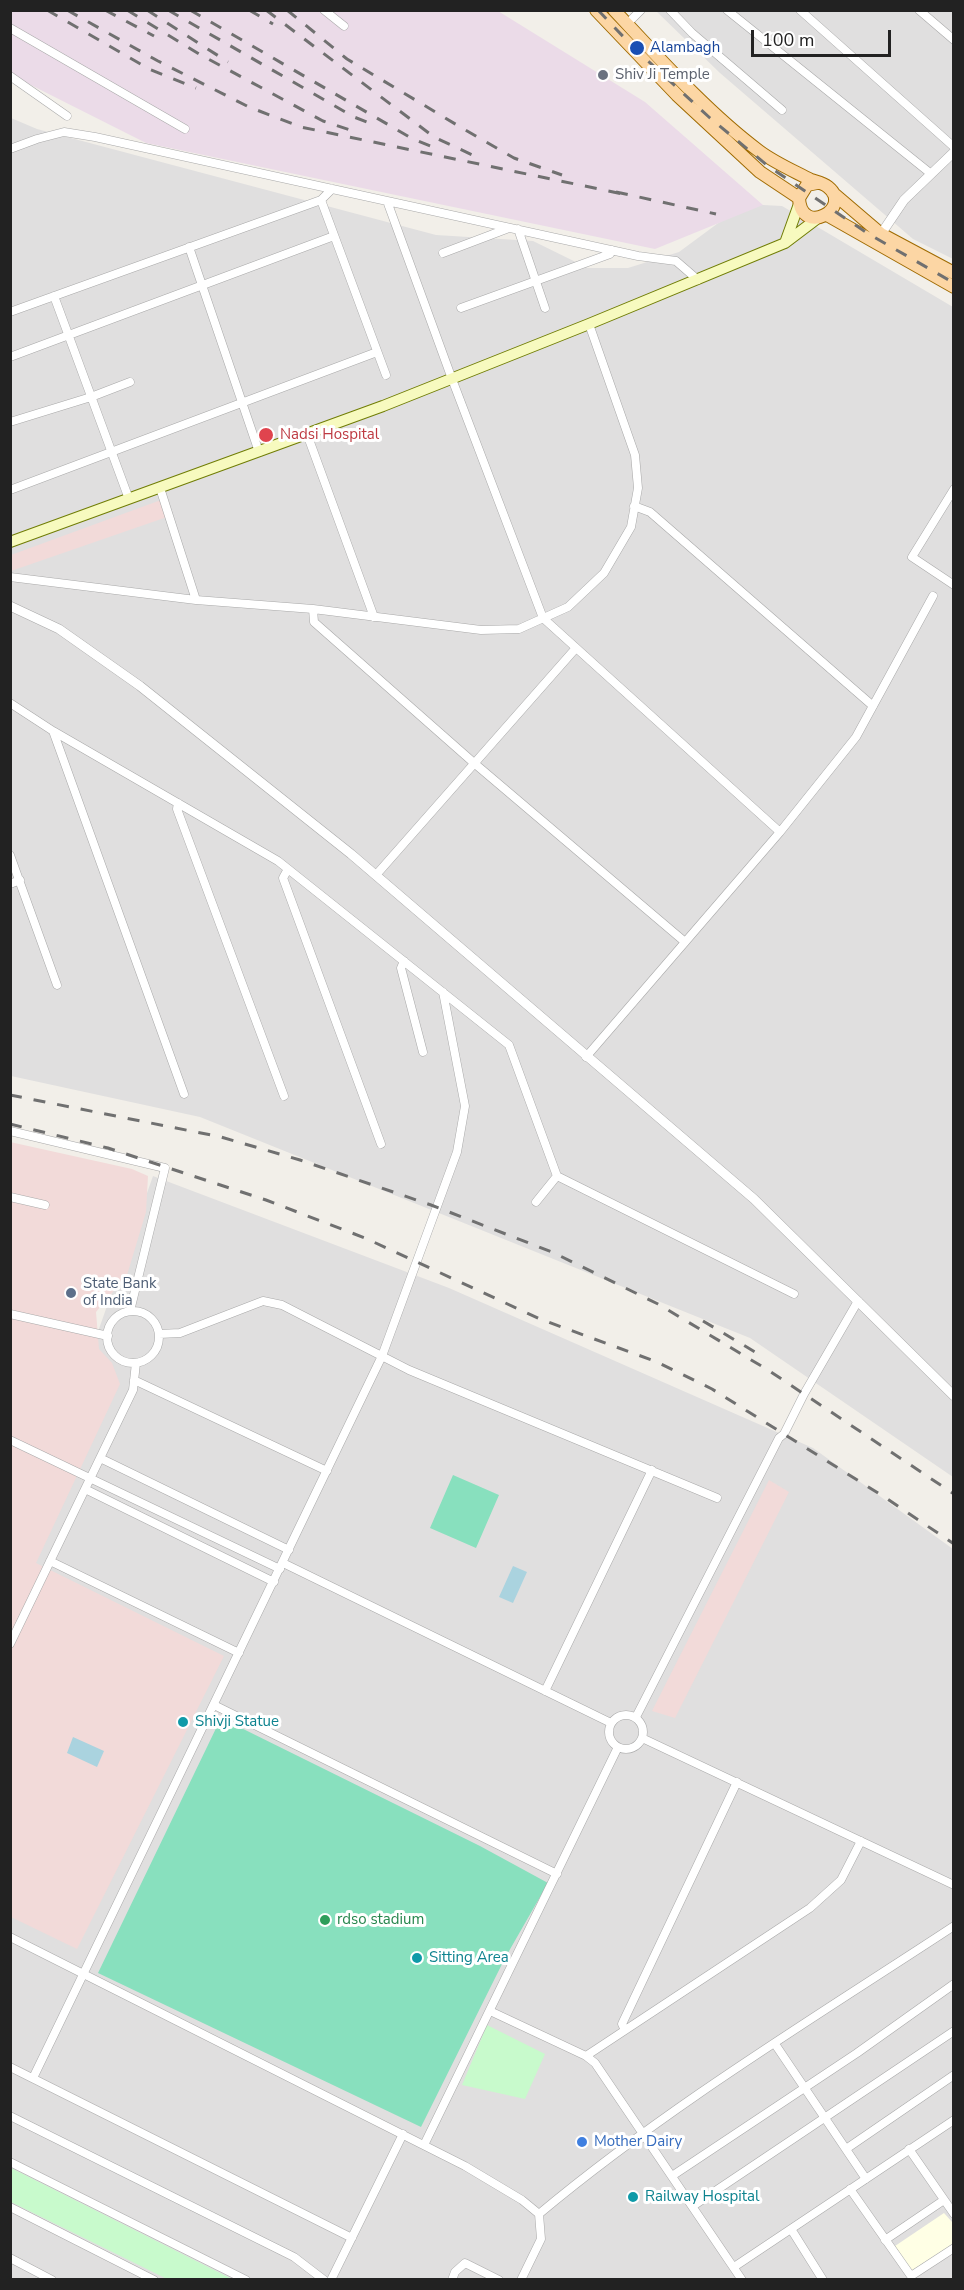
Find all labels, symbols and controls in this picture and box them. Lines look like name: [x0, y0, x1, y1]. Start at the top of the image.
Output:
scale bar: [754, 18, 894, 56]
text: 100 m: [762, 28, 814, 52]
marker: Alambagh: [628, 39, 646, 57]
place label: Alambagh: [650, 39, 720, 57]
place label: Shiv Ji Temple: [615, 66, 710, 84]
marker: Shiv Ji Temple: [596, 68, 610, 82]
marker: Nadsi Hospital: [257, 426, 275, 444]
place label: Nadsi Hospital: [280, 426, 379, 444]
place label: State Bank of India: [83, 1275, 157, 1310]
marker: State Bank of India: [64, 1286, 78, 1300]
place label: Shivji Statue: [195, 1713, 279, 1731]
marker: Shivji Statue: [176, 1715, 190, 1729]
place label: rdso stadium: [337, 1911, 424, 1929]
marker: rdso stadium: [318, 1913, 332, 1927]
place label: Sitting Area: [429, 1949, 509, 1967]
marker: Sitting Area: [410, 1951, 424, 1965]
place label: Mother Dairy: [594, 2133, 682, 2151]
marker: Mother Dairy: [575, 2135, 589, 2149]
place label: Railway Hospital: [645, 2188, 759, 2206]
marker: Railway Hospital: [626, 2190, 640, 2204]

